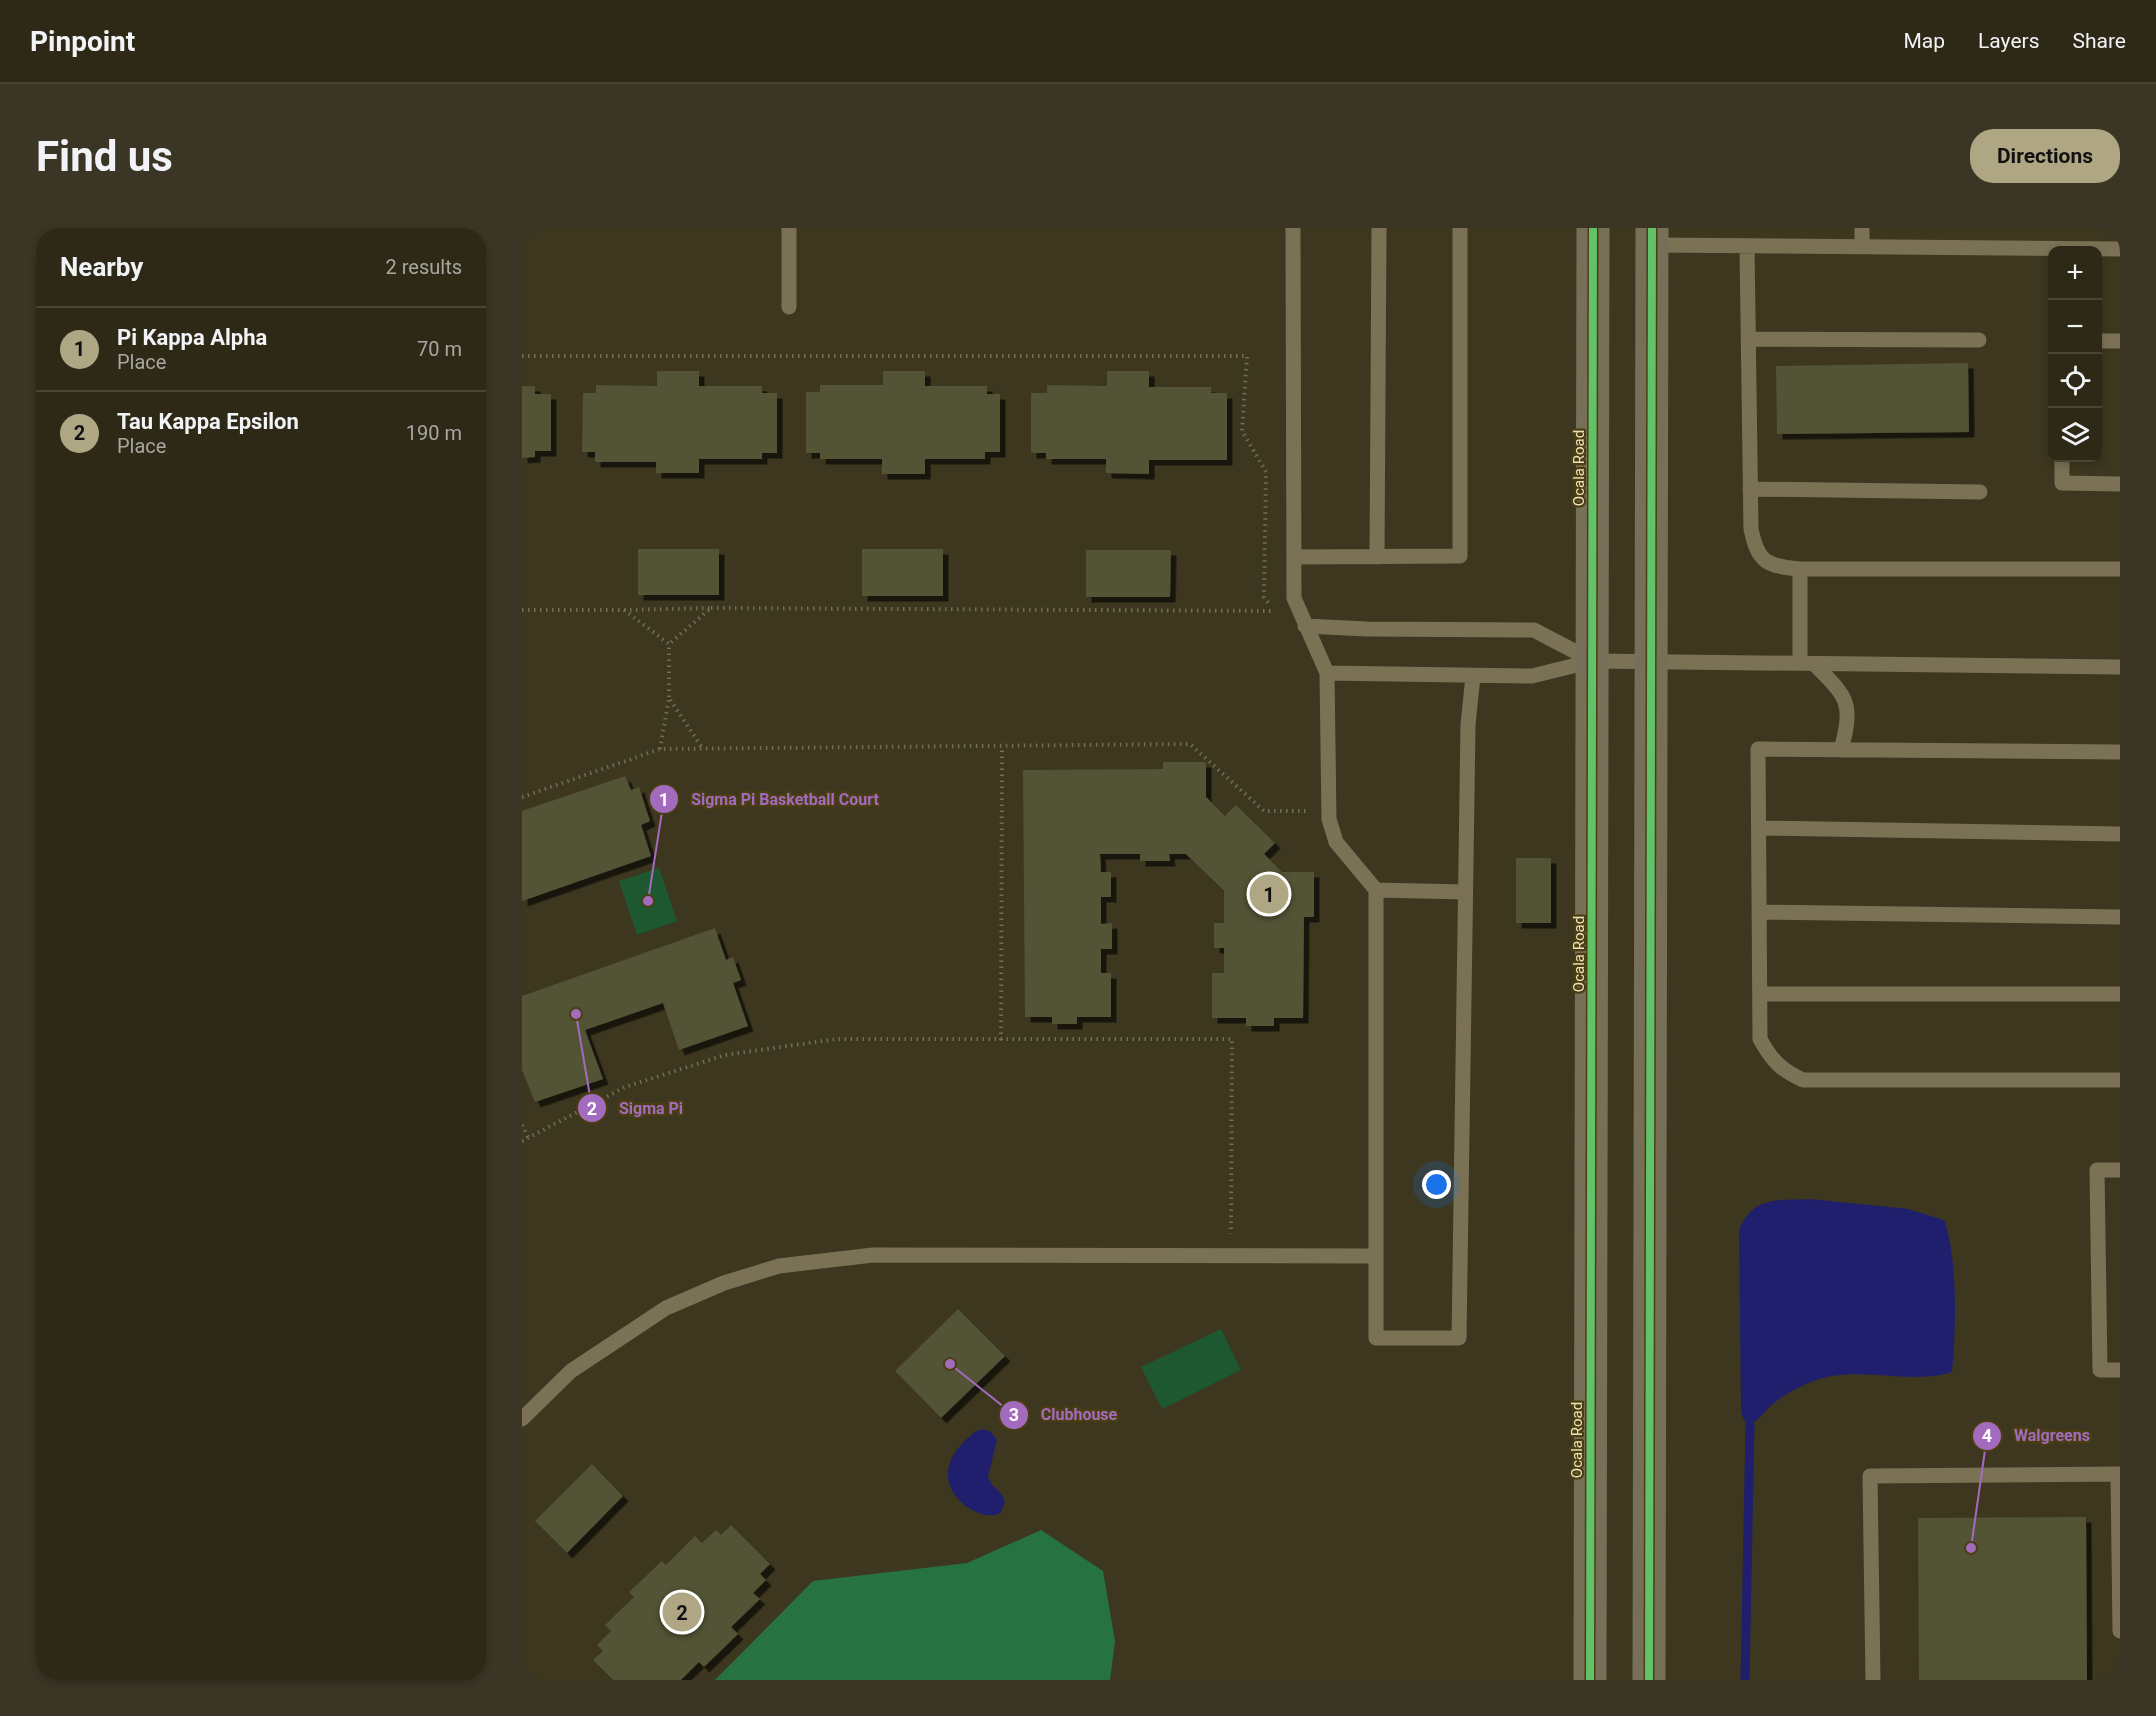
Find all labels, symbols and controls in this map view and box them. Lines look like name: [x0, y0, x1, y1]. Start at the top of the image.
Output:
text: Pinpoint: [30, 25, 135, 58]
text: Map: [1903, 29, 1945, 53]
text: Layers: [1978, 29, 2039, 53]
text: Share: [2072, 29, 2126, 53]
button: Directions: [1970, 129, 2120, 183]
text: Find us: [36, 132, 173, 181]
map controls: [2048, 246, 2102, 462]
button: +: [2048, 246, 2102, 300]
text: Nearby: [60, 252, 143, 282]
text: 2 results: [386, 255, 462, 279]
button: −: [2048, 300, 2102, 354]
text: Pi Kappa Alpha: [117, 325, 267, 350]
text: 1: [74, 337, 85, 361]
text: 70 m: [417, 337, 462, 361]
text: Place: [117, 350, 166, 374]
button: locate: [2048, 354, 2102, 408]
button: layers: [2048, 408, 2102, 462]
text: Tau Kappa Epsilon: [117, 409, 299, 434]
text: 2: [74, 421, 85, 445]
text: 190 m: [406, 421, 462, 445]
street label: Ocala Road: [1570, 430, 1588, 506]
text: Place: [117, 434, 166, 458]
callout: Sigma Pi Basketball Court: [649, 782, 891, 816]
text: 1: [659, 789, 669, 810]
text: Sigma Pi Basketball Court: [691, 790, 879, 809]
pin: 1: [1250, 872, 1288, 916]
street label: Ocala Road: [1570, 916, 1588, 992]
callout: Sigma Pi: [577, 1091, 695, 1125]
text: 2: [587, 1098, 597, 1119]
text: Sigma Pi: [619, 1099, 683, 1118]
your location: [1422, 1170, 1451, 1199]
callout: Clubhouse: [999, 1398, 1129, 1432]
street label: Ocala Road: [1568, 1402, 1586, 1478]
text: 3: [1009, 1404, 1019, 1425]
text: Clubhouse: [1041, 1405, 1118, 1424]
callout: Walgreens: [1972, 1419, 2102, 1453]
text: 4: [1982, 1425, 1992, 1446]
text: Walgreens: [2014, 1426, 2090, 1445]
pin: 2: [662, 1590, 702, 1634]

